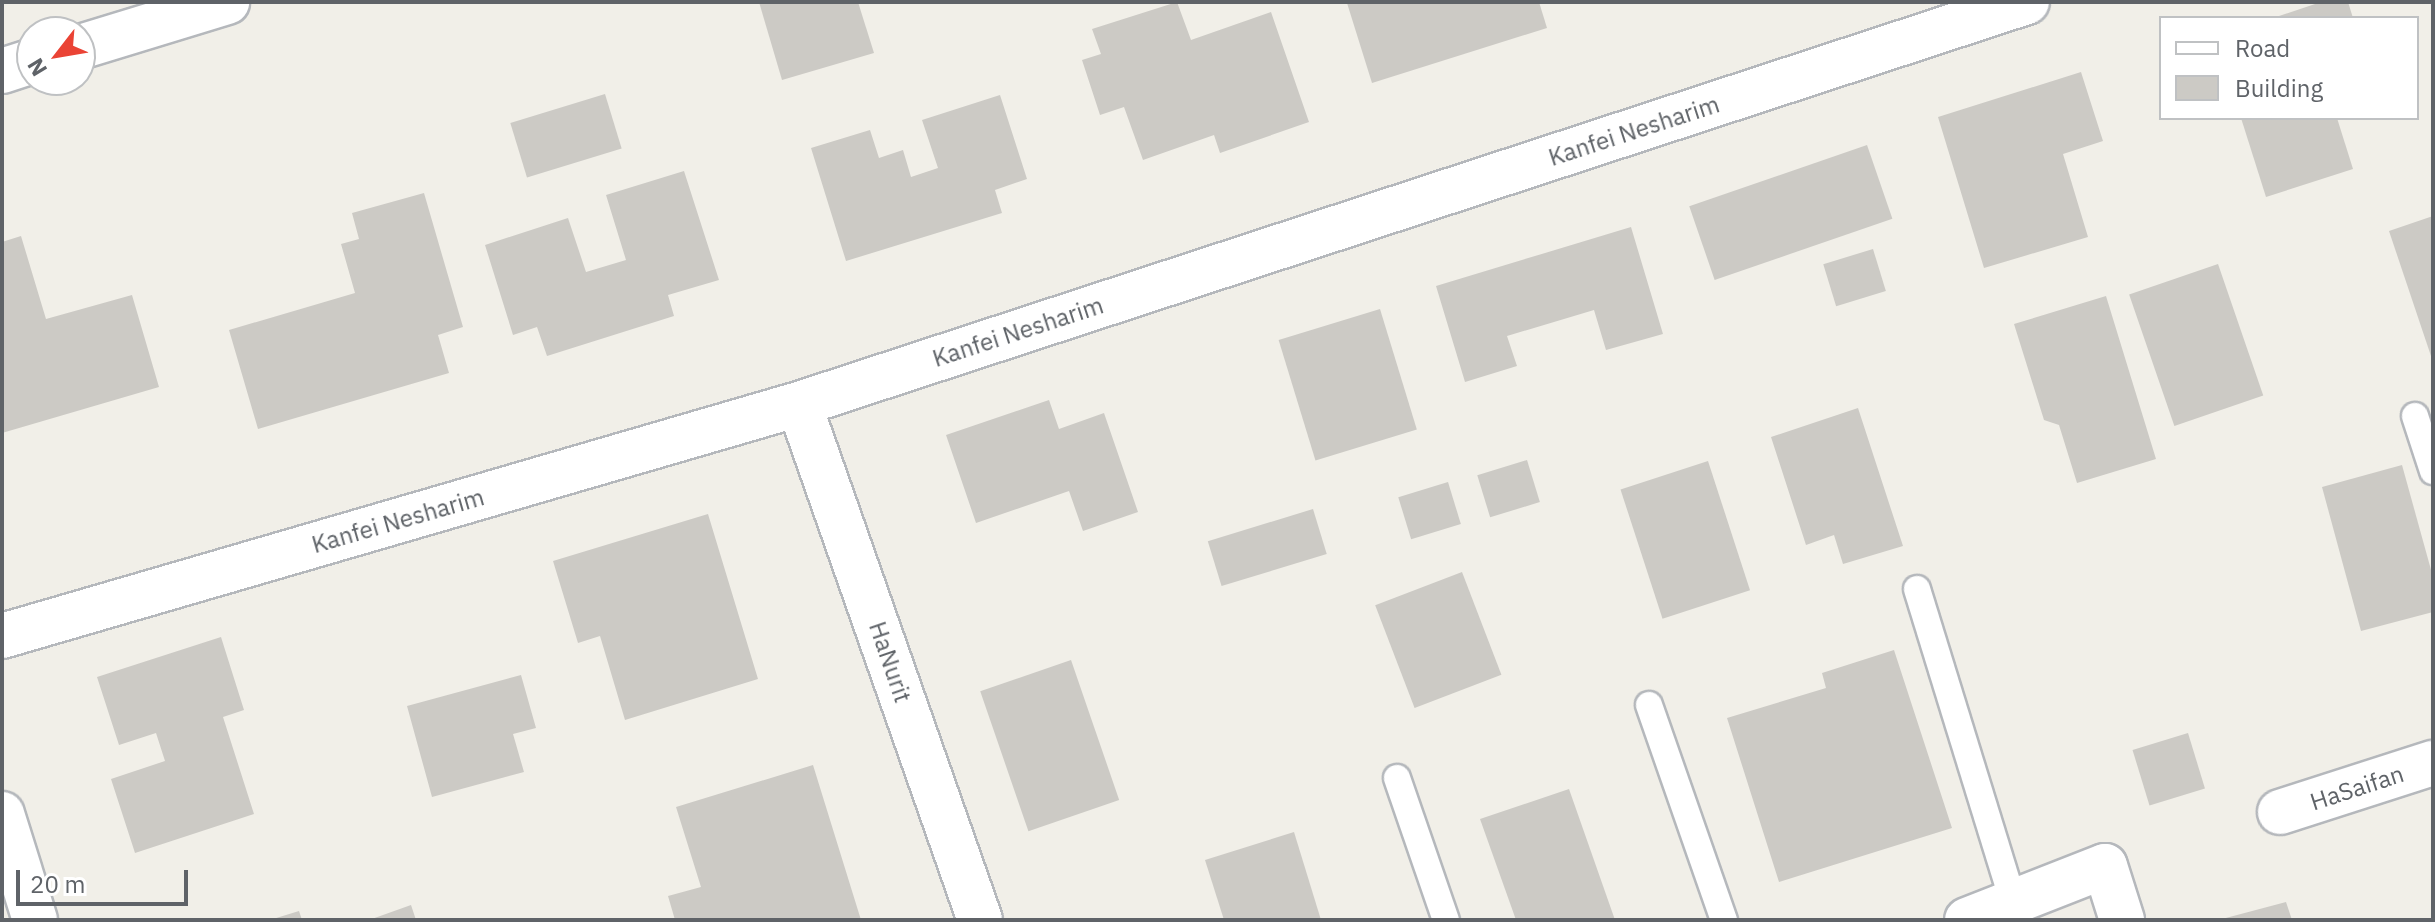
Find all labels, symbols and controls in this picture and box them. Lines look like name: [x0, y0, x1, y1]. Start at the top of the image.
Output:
north arrow: [16, 16, 96, 96]
legend: [2159, 16, 2419, 120]
text: Road: [2235, 32, 2290, 64]
text: N: [20, 53, 53, 82]
text: Building: [2235, 72, 2323, 104]
street label: Kanfei Nesharim: [1545, 90, 1723, 172]
street label: Kanfei Nesharim: [929, 291, 1107, 373]
street label: Kanfei Nesharim: [309, 483, 487, 559]
street label: HaNurit: [863, 618, 917, 706]
street label: HaSaifan: [2307, 759, 2407, 817]
scale bar: [20, 854, 192, 904]
text: 20 m: [30, 868, 85, 900]

